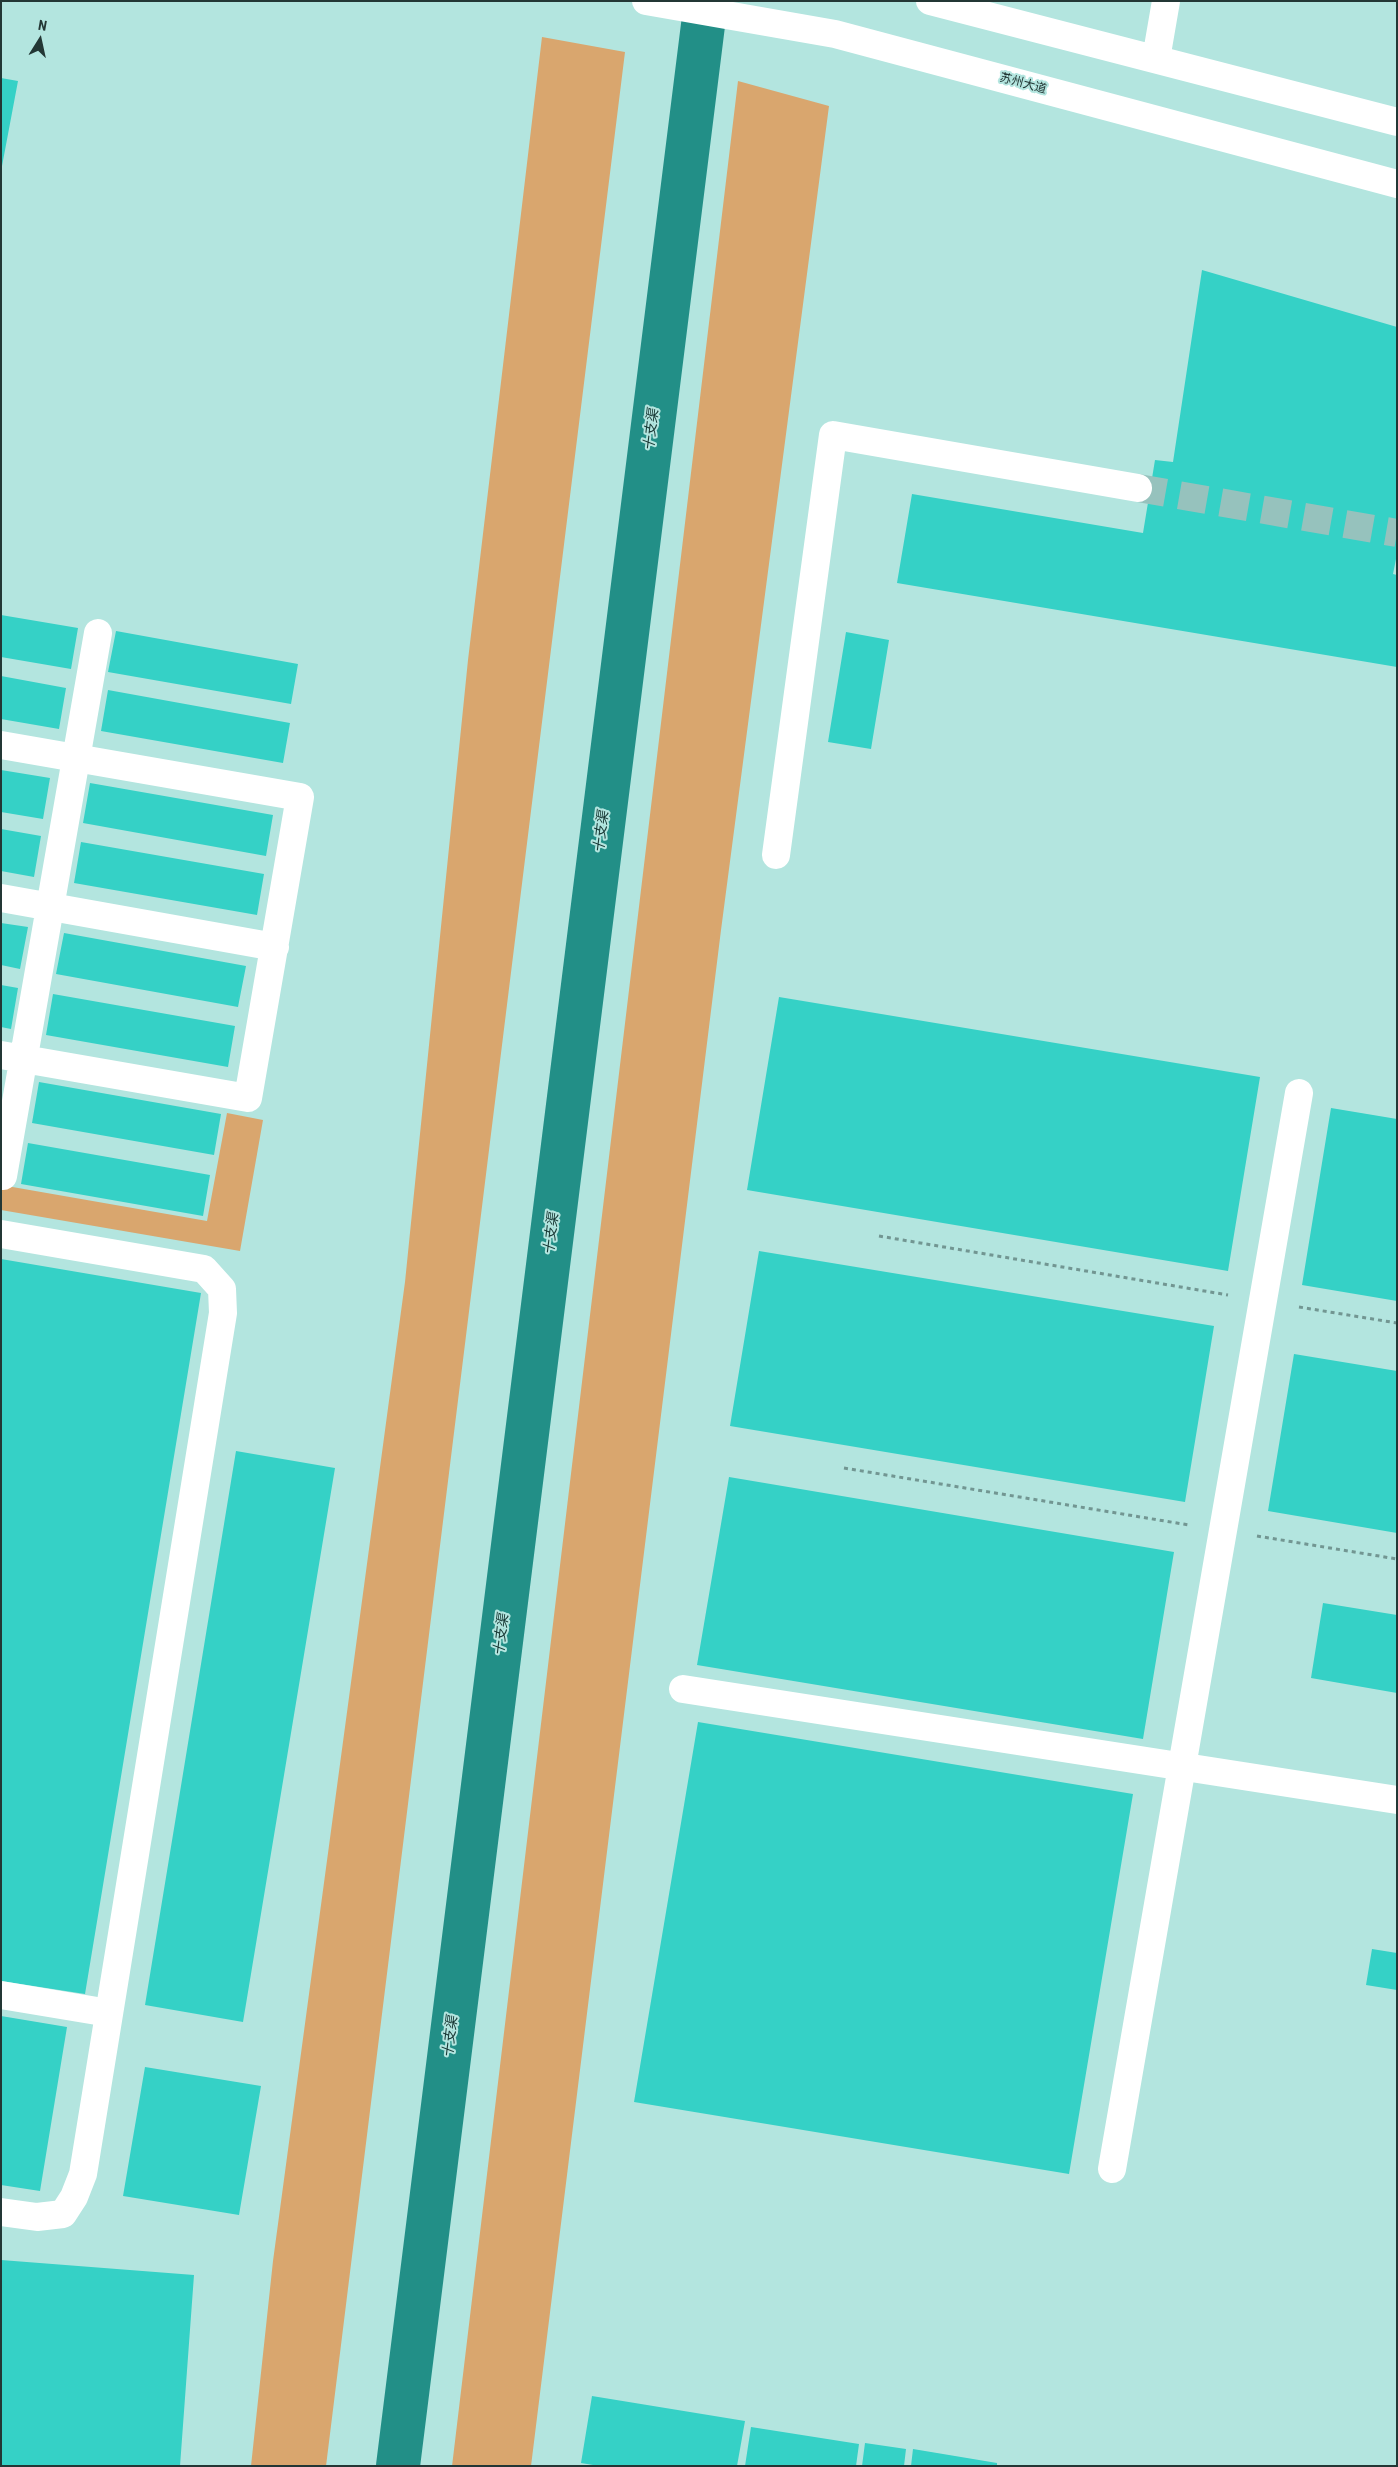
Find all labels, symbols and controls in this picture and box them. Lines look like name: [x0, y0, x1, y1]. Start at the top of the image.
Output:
north arrow: [15, 15, 65, 65]
text: N: [37, 17, 48, 34]
street label: 苏州大道: [998, 71, 1048, 97]
water label: 十支渠: [641, 408, 663, 452]
water label: 十支渠: [591, 810, 613, 854]
water label: 十支渠: [541, 1212, 563, 1256]
water label: 十支渠: [491, 1613, 513, 1657]
water label: 十支渠: [440, 2015, 462, 2059]

